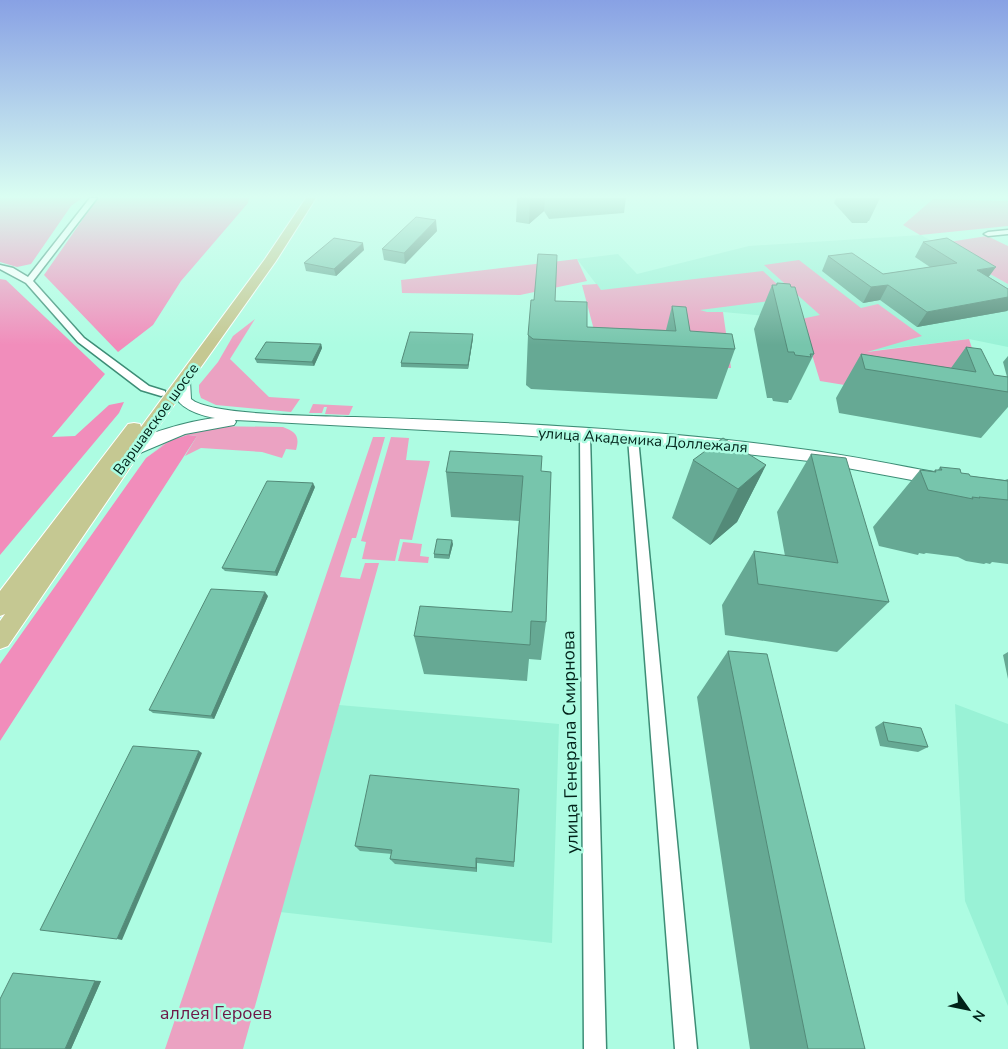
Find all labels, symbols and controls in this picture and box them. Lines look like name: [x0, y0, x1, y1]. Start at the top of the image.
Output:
street label: Варшавское шоссе: [109, 359, 203, 479]
street label: улица Академика Доллежаля: [538, 423, 748, 457]
street label: улица Генерала Смирнова: [556, 630, 584, 854]
north arrow: [943, 984, 993, 1034]
park label: аллея Героев: [160, 1001, 272, 1025]
text: N: [968, 1006, 989, 1025]

